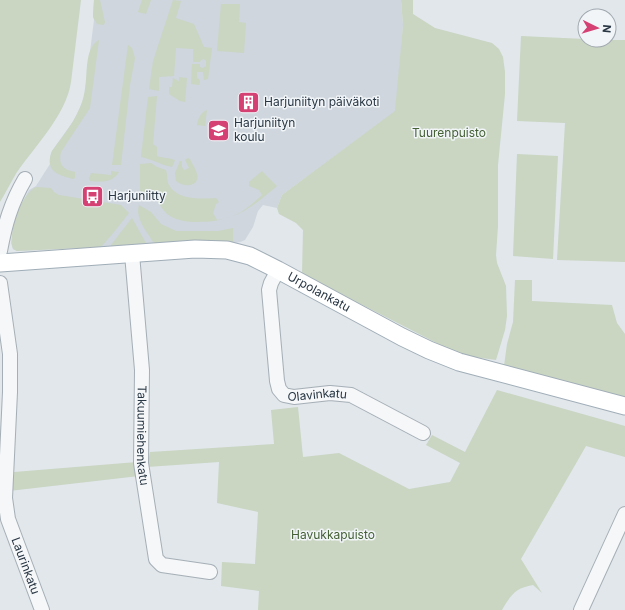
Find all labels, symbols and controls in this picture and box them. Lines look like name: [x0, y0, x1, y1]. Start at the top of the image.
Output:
north arrow: [577, 8, 617, 48]
text: N: [600, 24, 614, 34]
building icon: Harjuniityn päiväkoti: [236, 89, 262, 115]
place label: Harjuniityn päiväkoti: [264, 94, 380, 109]
place label: Harjuniityn koulu: [234, 115, 295, 144]
school or university icon: Harjuniityn koulu: [206, 117, 232, 143]
park label: Tuurenpuisto: [412, 125, 486, 140]
bus stop icon: Harjuniitty: [79, 183, 105, 209]
place label: Harjuniitty: [108, 188, 166, 203]
street label: Urpolankatu: [285, 269, 353, 315]
street label: Takuumiehenkatu: [134, 385, 152, 487]
street label: Olavinkatu: [286, 385, 348, 404]
park label: Havukkapuisto: [291, 527, 375, 542]
street label: Laurinkatu: [8, 535, 43, 596]

